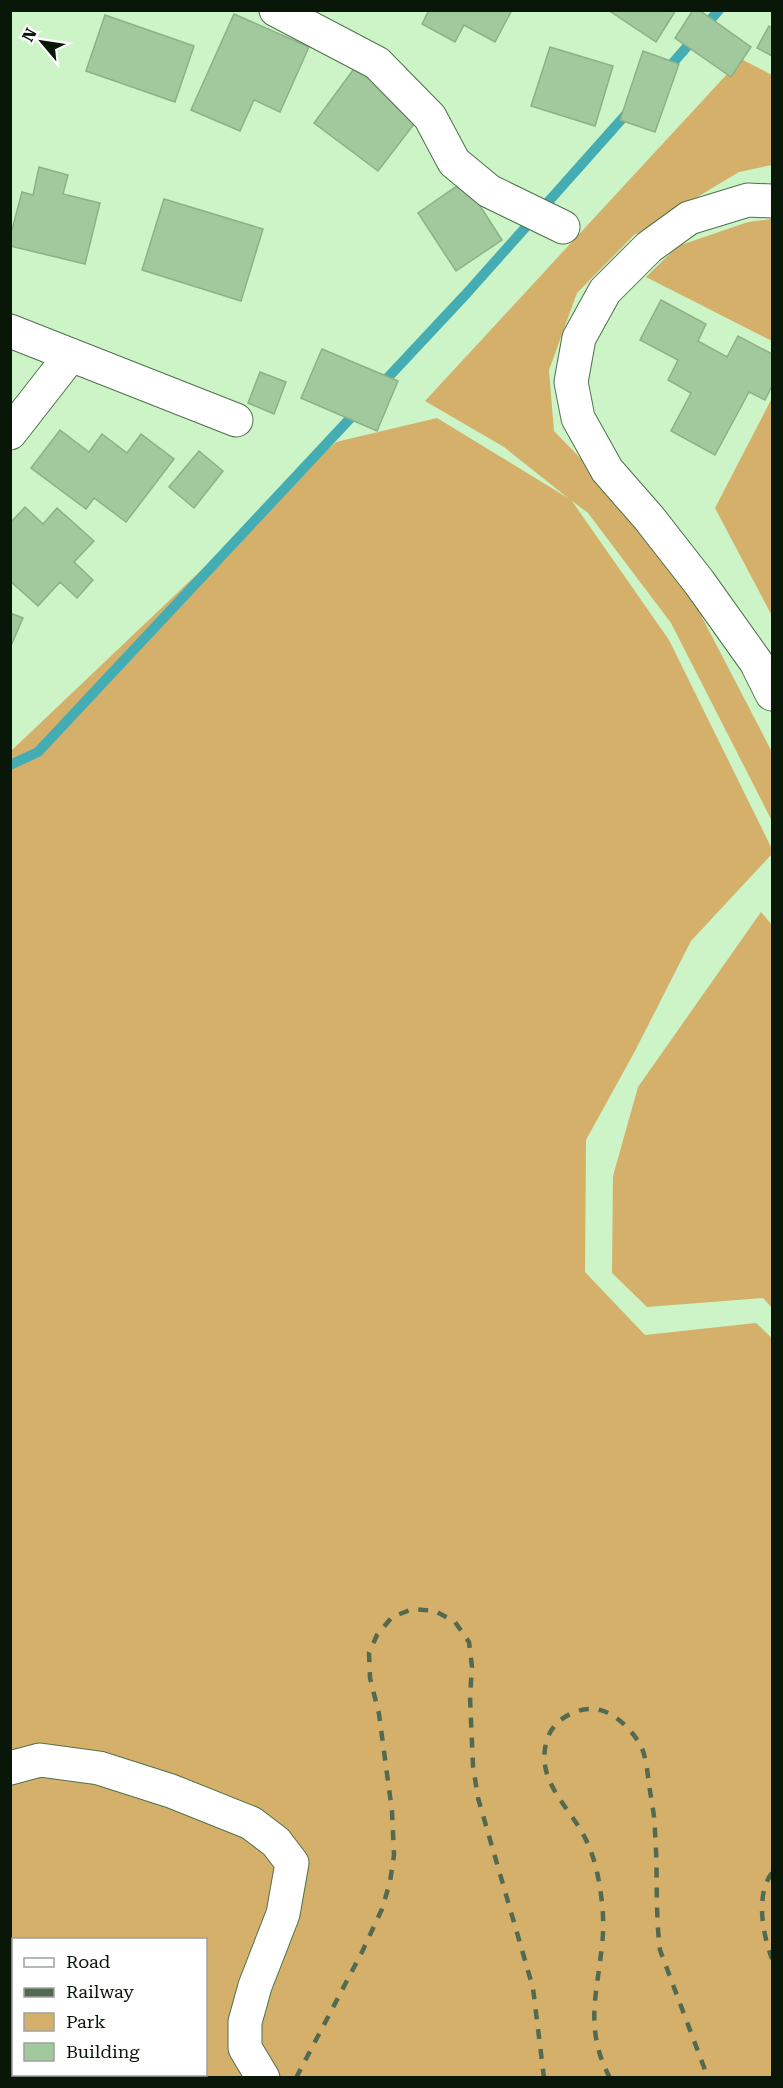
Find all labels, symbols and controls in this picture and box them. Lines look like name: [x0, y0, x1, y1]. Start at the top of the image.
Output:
north arrow: [12, 12, 72, 72]
text: N: [18, 25, 41, 45]
legend: [12, 1938, 207, 2076]
text: Road: [66, 1951, 111, 1972]
text: Railway: [66, 1981, 134, 2002]
text: Park: [66, 2011, 106, 2032]
text: Building: [66, 2041, 140, 2062]

